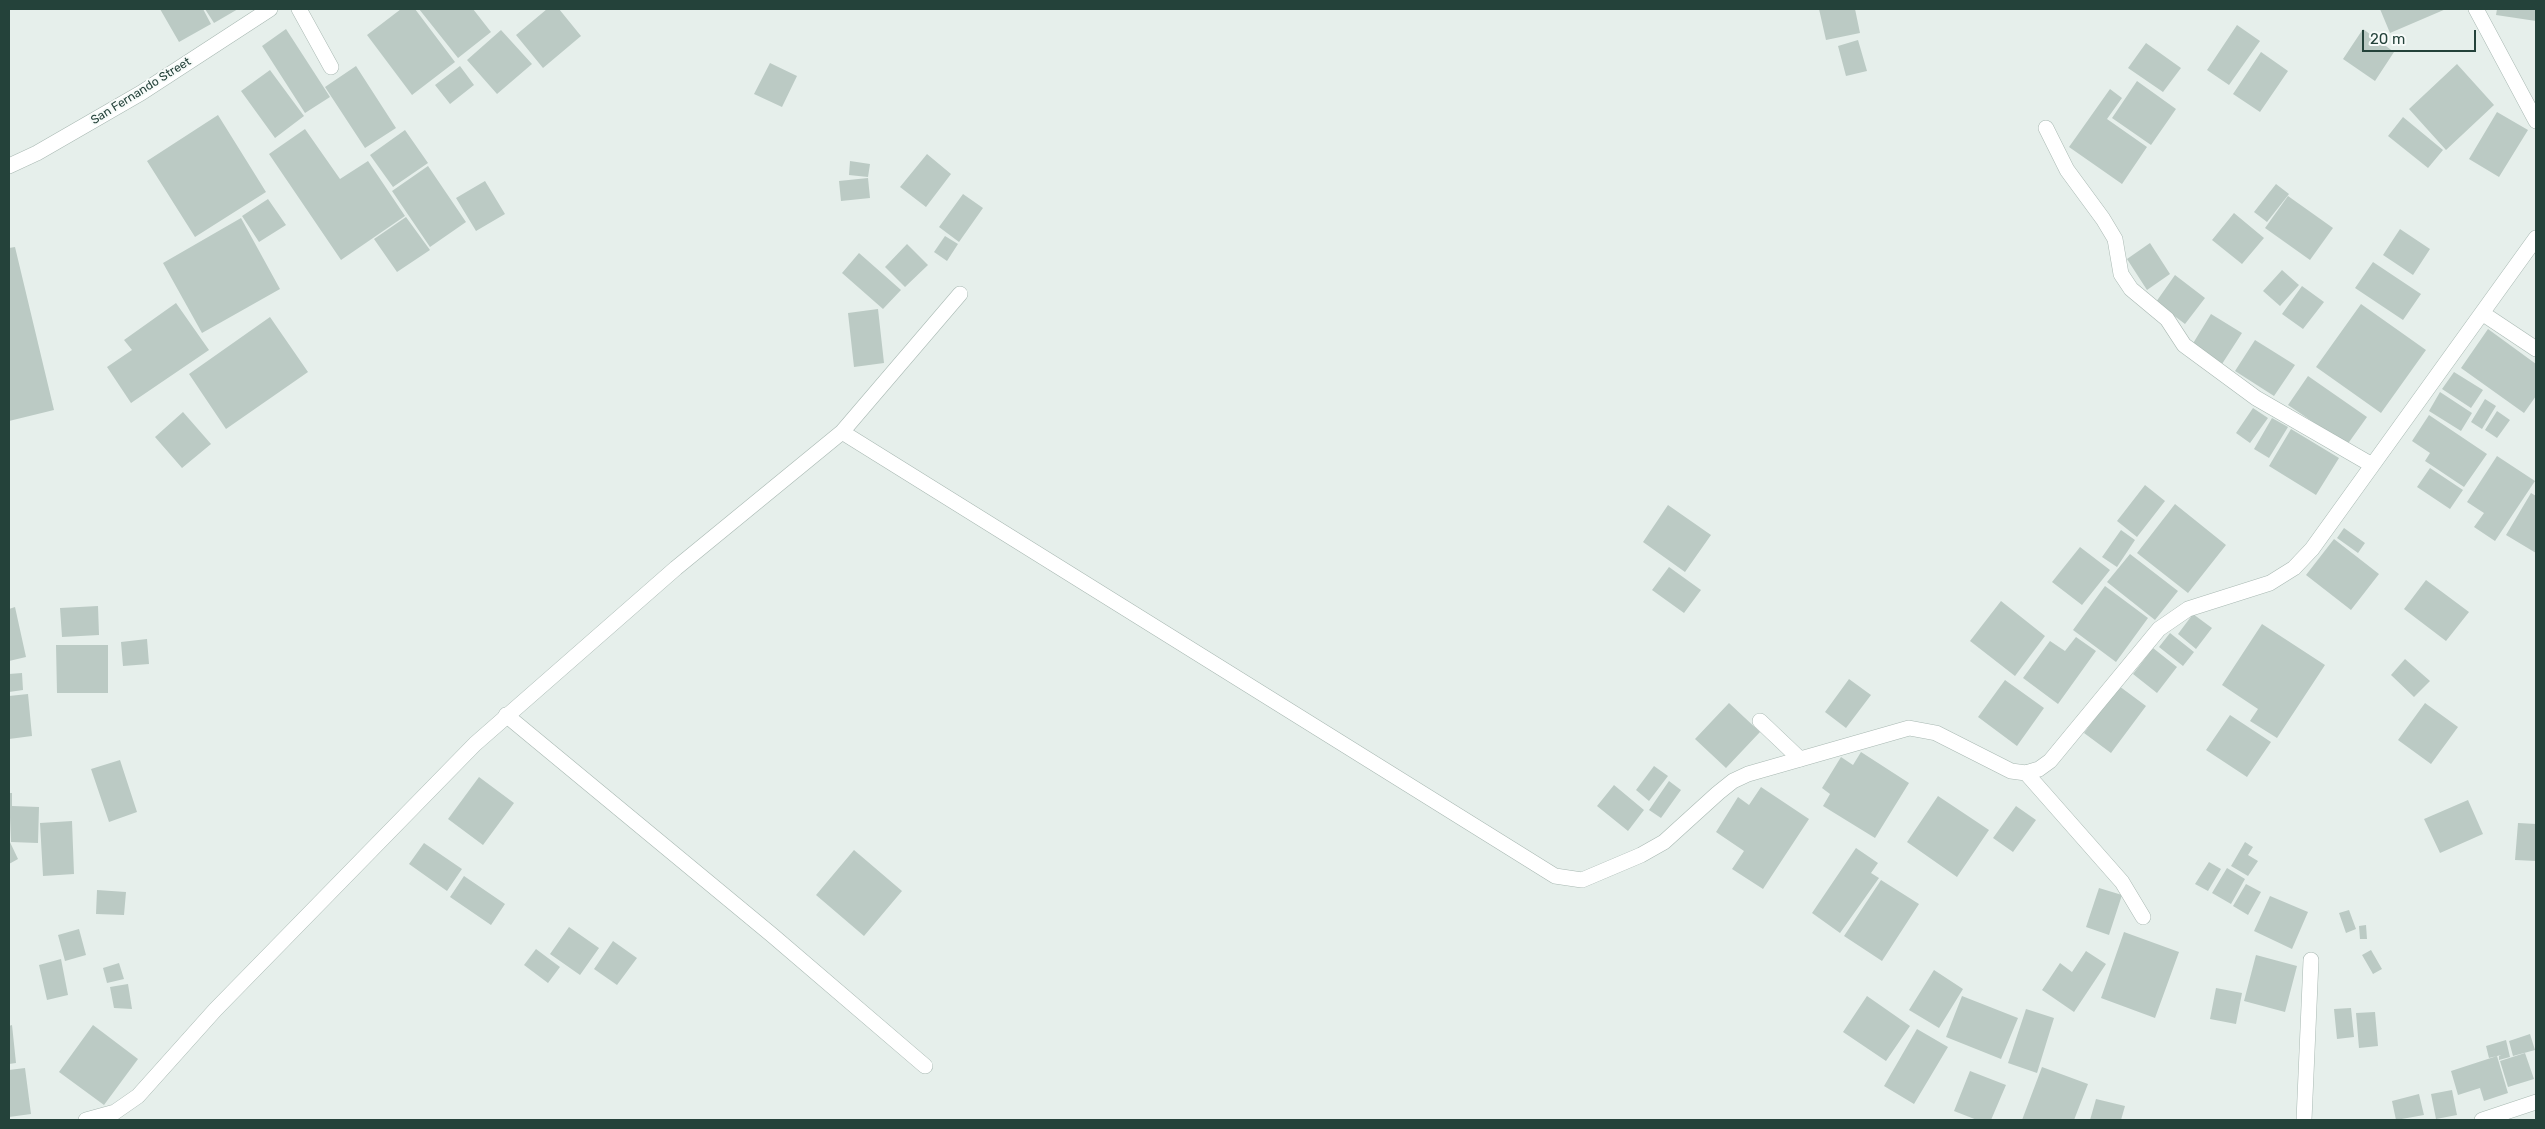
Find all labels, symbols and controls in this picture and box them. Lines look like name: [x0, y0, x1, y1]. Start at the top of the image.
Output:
scale bar: [2365, 20, 2479, 52]
text: 20 m: [2370, 30, 2405, 48]
street label: San Fernando Street: [88, 54, 194, 128]

